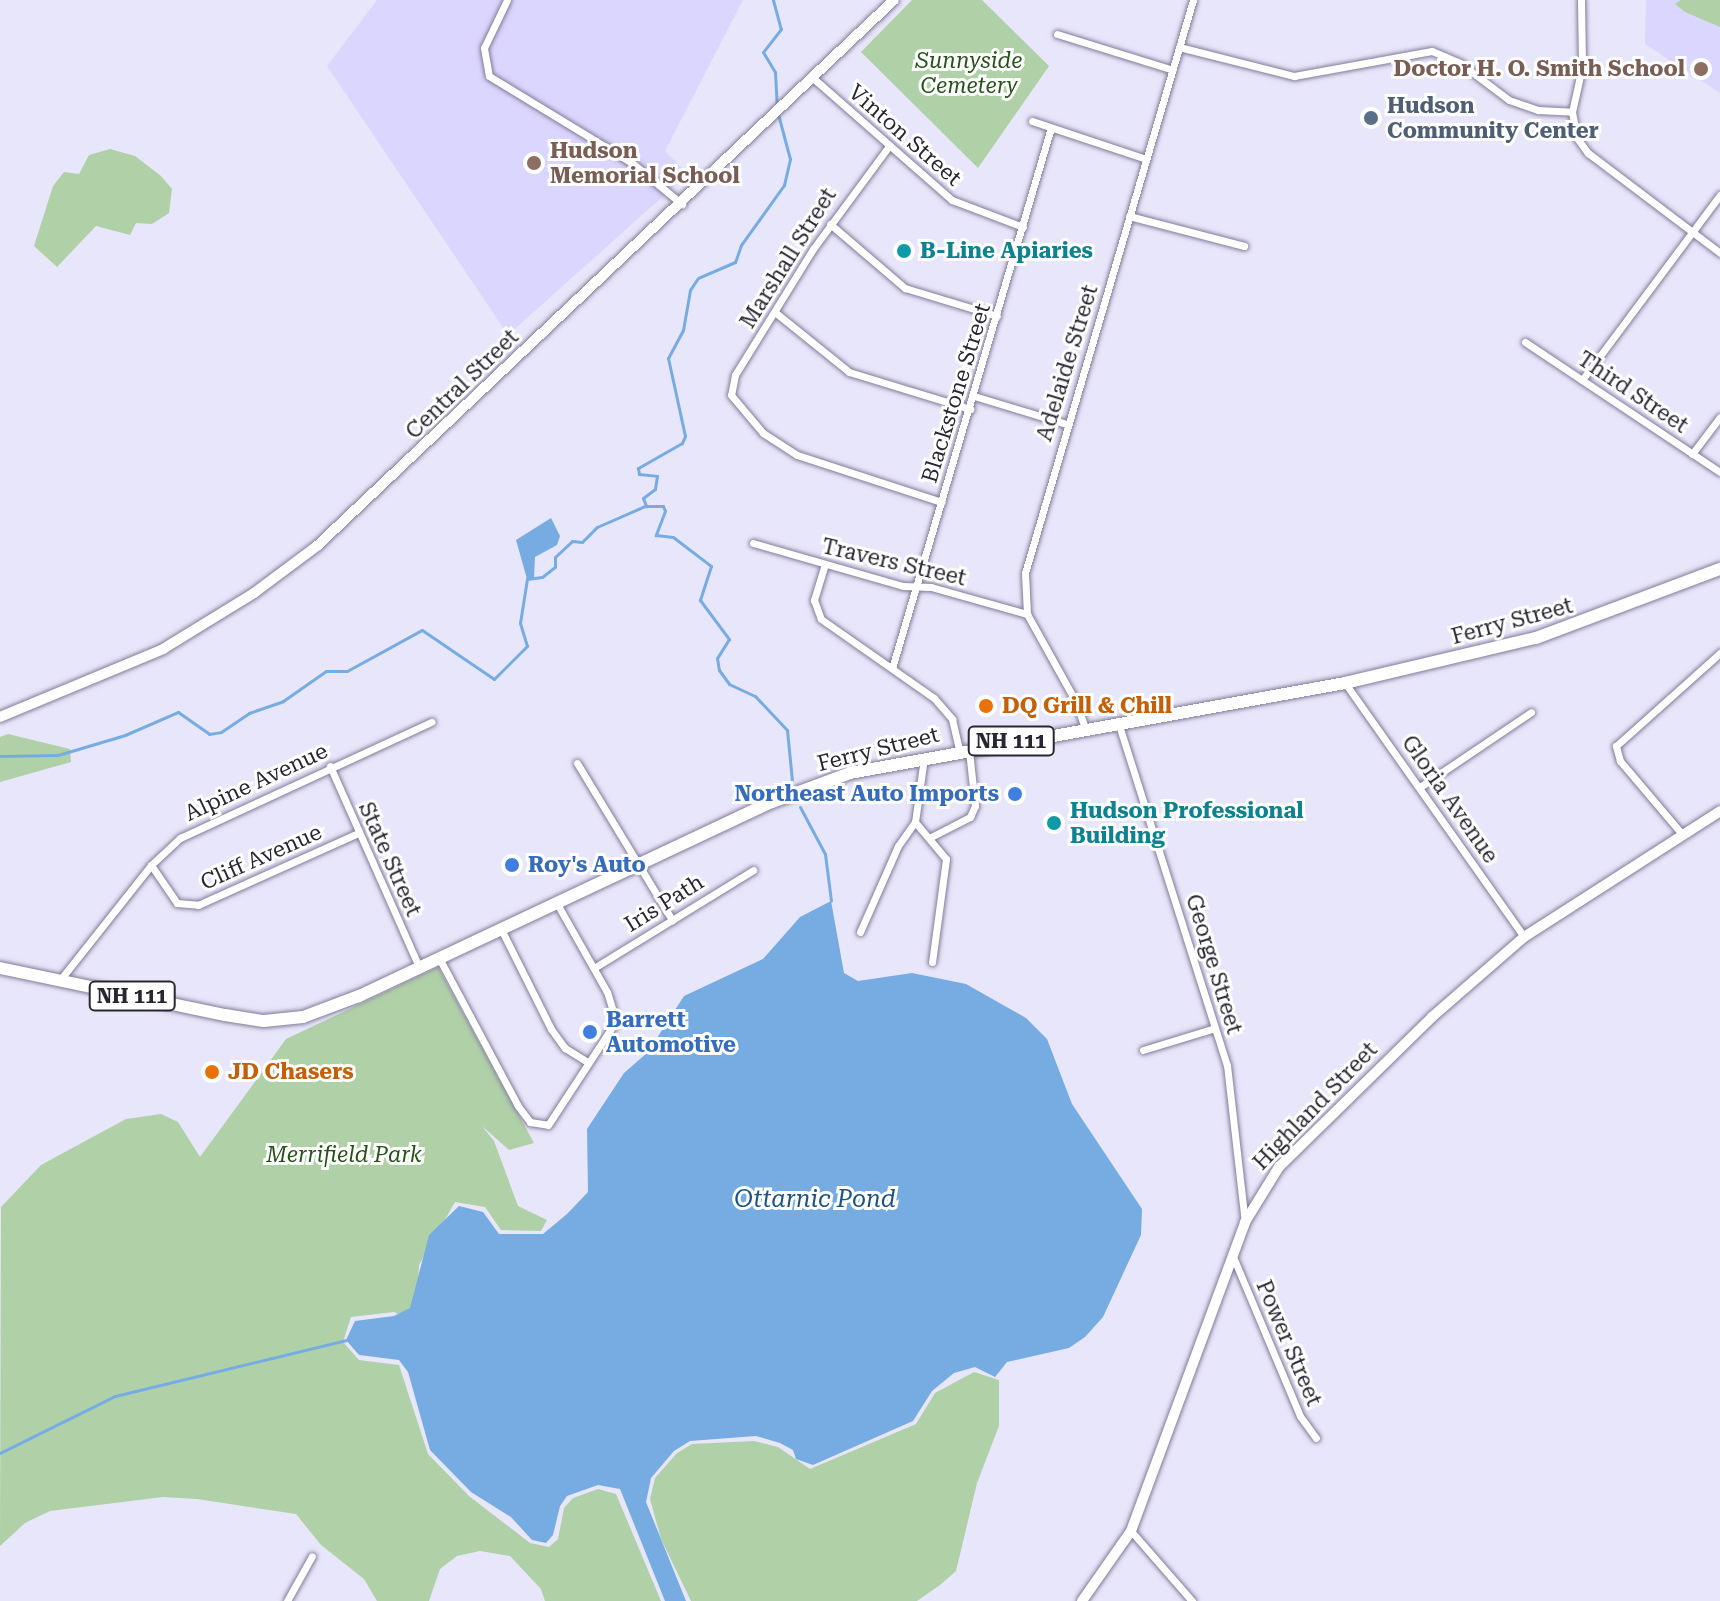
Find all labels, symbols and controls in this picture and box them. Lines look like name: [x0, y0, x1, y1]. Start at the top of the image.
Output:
park label: Sunnyside Cemetery: [916, 47, 1022, 98]
place label: Doctor H. O. Smith School: [1394, 56, 1685, 82]
marker: Doctor H. O. Smith School: [1692, 60, 1710, 78]
street label: Vinton Street: [843, 79, 967, 191]
place label: Hudson Community Center: [1387, 92, 1599, 144]
marker: Hudson Community Center: [1362, 109, 1380, 127]
place label: Hudson Memorial School: [550, 137, 740, 188]
marker: Hudson Memorial School: [525, 154, 543, 172]
street label: Marshall Street: [734, 183, 842, 333]
place label: B-Line Apiaries: [920, 238, 1093, 264]
marker: B-Line Apiaries: [895, 242, 913, 260]
street label: Adelaide Street: [1031, 282, 1103, 444]
street label: Blackstone Street: [916, 300, 996, 486]
street label: Central Street: [400, 324, 524, 444]
street label: Third Street: [1573, 345, 1693, 439]
street label: Travers Street: [819, 533, 969, 591]
street label: Ferry Street: [1448, 592, 1576, 650]
place label: DQ Grill & Chill: [1002, 693, 1172, 719]
marker: DQ Grill & Chill: [977, 697, 995, 715]
street label: Ferry Street: [814, 721, 942, 777]
road number: NH 111: [967, 725, 1055, 757]
street label: Gloria Avenue: [1396, 730, 1504, 868]
street label: Alpine Avenue: [180, 737, 332, 827]
place label: Northeast Auto Imports: [734, 781, 999, 807]
marker: Northeast Auto Imports: [1006, 785, 1024, 803]
place label: Hudson Professional Building: [1070, 797, 1304, 848]
street label: State Street: [353, 798, 427, 920]
marker: Hudson Professional Building: [1045, 814, 1063, 832]
street label: Cliff Avenue: [196, 819, 326, 895]
place label: Roy's Auto: [528, 852, 646, 878]
marker: Roy's Auto: [503, 856, 521, 874]
street label: Iris Path: [620, 868, 708, 938]
street label: George Street: [1180, 891, 1248, 1037]
road number: NH 111: [88, 980, 176, 1012]
place label: Barrett Automotive: [606, 1006, 736, 1058]
marker: Barrett Automotive: [581, 1023, 599, 1041]
street label: Highland Street: [1247, 1037, 1383, 1175]
place label: JD Chasers: [228, 1059, 354, 1085]
marker: JD Chasers: [203, 1063, 221, 1081]
park label: Merrifield Park: [266, 1142, 422, 1168]
water label: Ottarnic Pond: [734, 1186, 896, 1214]
street label: Power Street: [1251, 1276, 1327, 1410]

